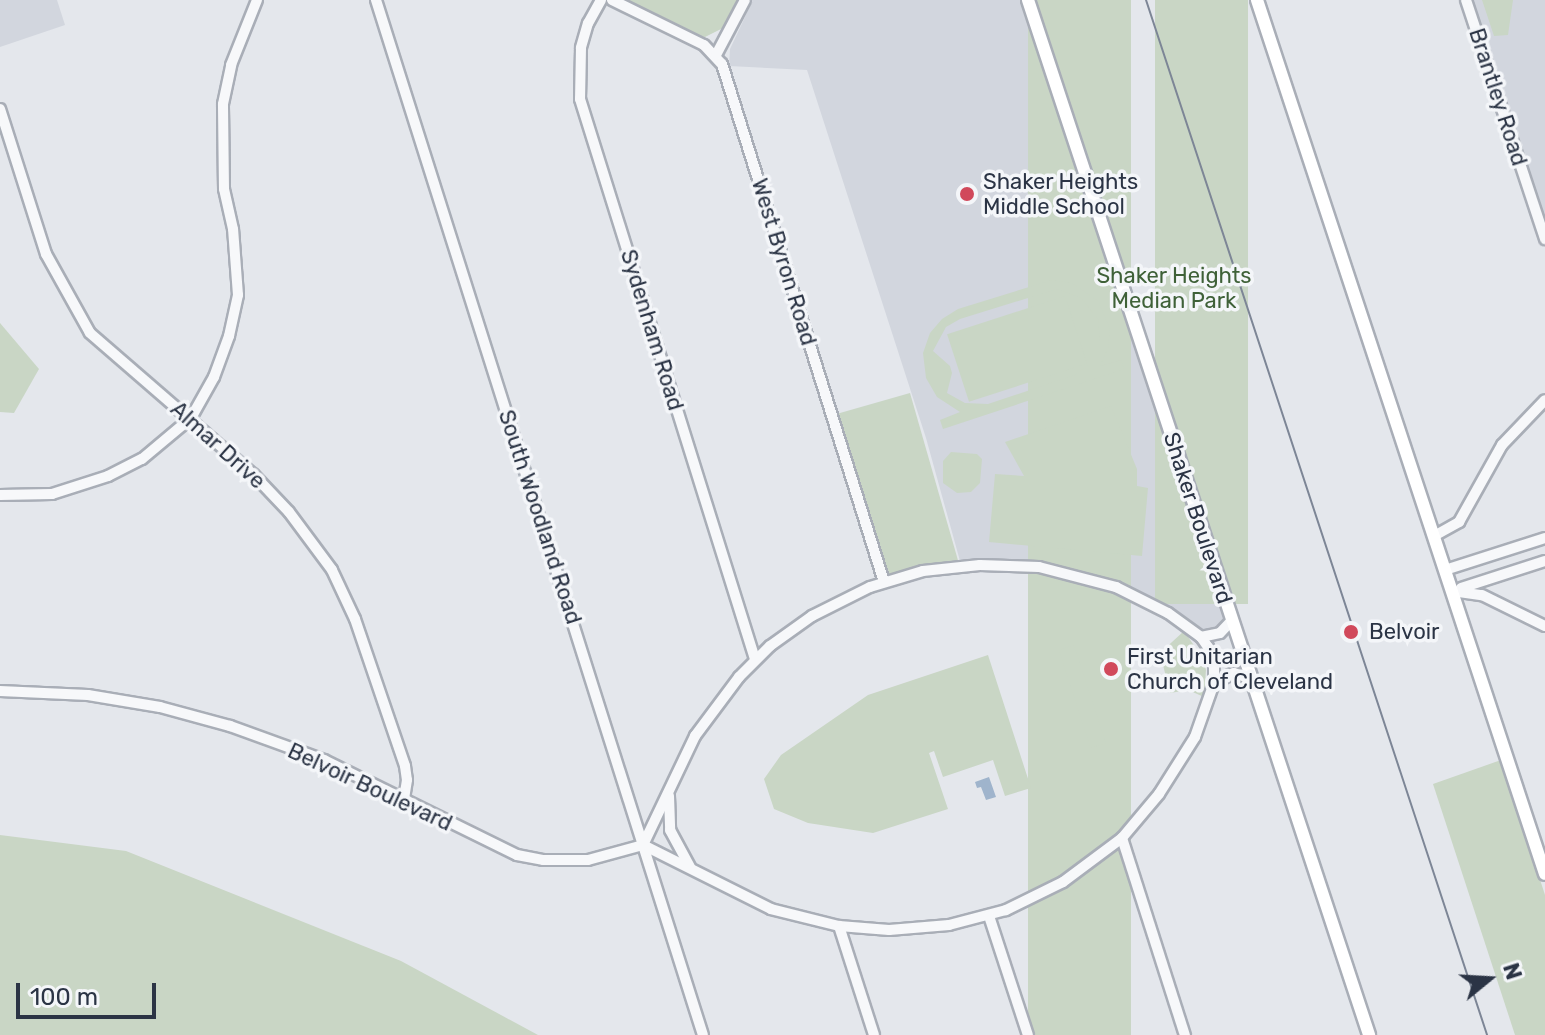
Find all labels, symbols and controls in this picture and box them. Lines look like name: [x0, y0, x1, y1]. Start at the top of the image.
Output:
street label: Brantley Road: [1463, 25, 1533, 169]
place label: Shaker Heights Middle School: [983, 168, 1139, 220]
street label: West Byron Road: [746, 175, 822, 349]
marker: Shaker Heights Middle School: [958, 185, 976, 203]
street label: Sydenham Road: [615, 246, 689, 414]
park label: Shaker Heights Median Park: [1096, 262, 1252, 314]
street label: Almar Drive: [165, 396, 271, 494]
street label: South Woodland Road: [493, 406, 587, 628]
street label: Shaker Boulevard: [1158, 429, 1238, 607]
place label: Belvoir: [1369, 619, 1439, 645]
marker: Belvoir: [1340, 621, 1362, 643]
place label: First Unitarian Church of Cleveland: [1127, 643, 1334, 694]
marker: First Unitarian Church of Cleveland: [1102, 660, 1120, 678]
street label: Belvoir Boulevard: [283, 737, 457, 837]
north arrow: [1449, 939, 1529, 1019]
text: N: [1497, 960, 1528, 983]
scale bar: [20, 967, 160, 1017]
text: 100 m: [30, 983, 98, 1011]

